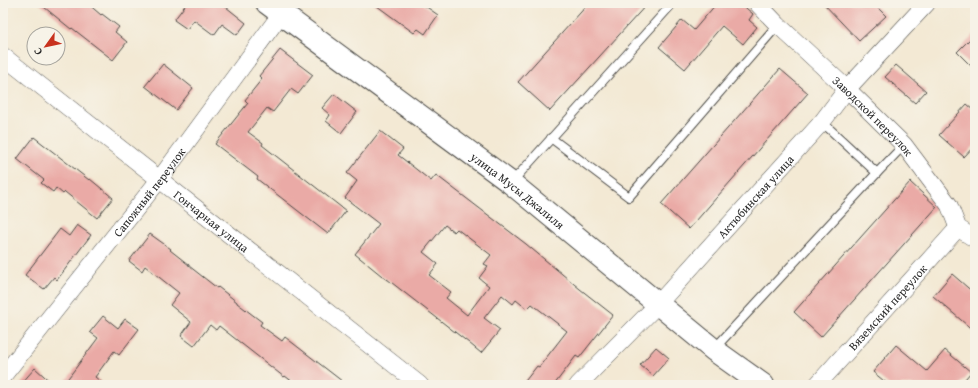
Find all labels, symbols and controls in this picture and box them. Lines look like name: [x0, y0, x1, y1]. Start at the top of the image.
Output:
north arrow: [26, 26, 66, 66]
text: С: [29, 44, 46, 58]
street label: Заводской переулок: [829, 72, 918, 160]
street label: Сапожный переулок: [109, 143, 189, 240]
street label: улица Мусы Джалиля: [466, 147, 569, 233]
street label: Актюбинская улица: [713, 151, 797, 242]
street label: Гончарная улица: [171, 186, 253, 256]
street label: Вяземский переулок: [844, 260, 931, 354]

